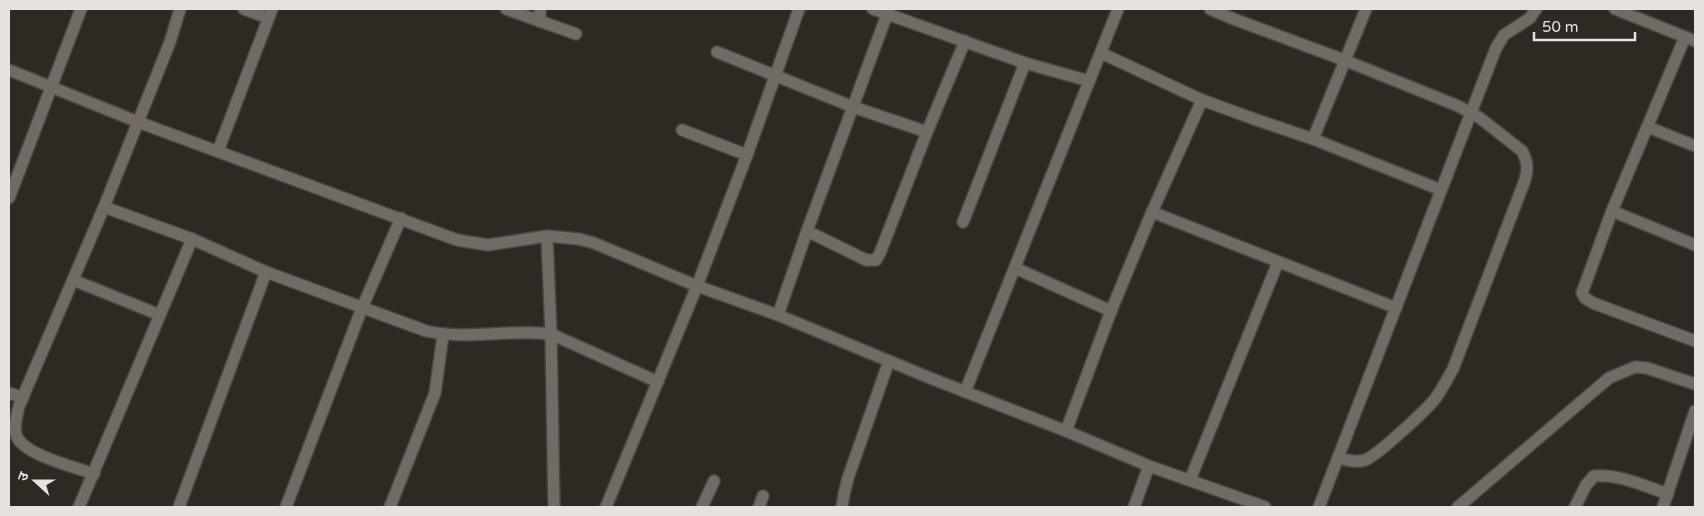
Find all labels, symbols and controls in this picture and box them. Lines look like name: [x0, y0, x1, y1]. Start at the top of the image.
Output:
scale bar: [1534, 10, 1635, 42]
text: 50 m: [1542, 18, 1579, 36]
north arrow: [10, 456, 60, 506]
text: उ: [14, 469, 33, 483]

